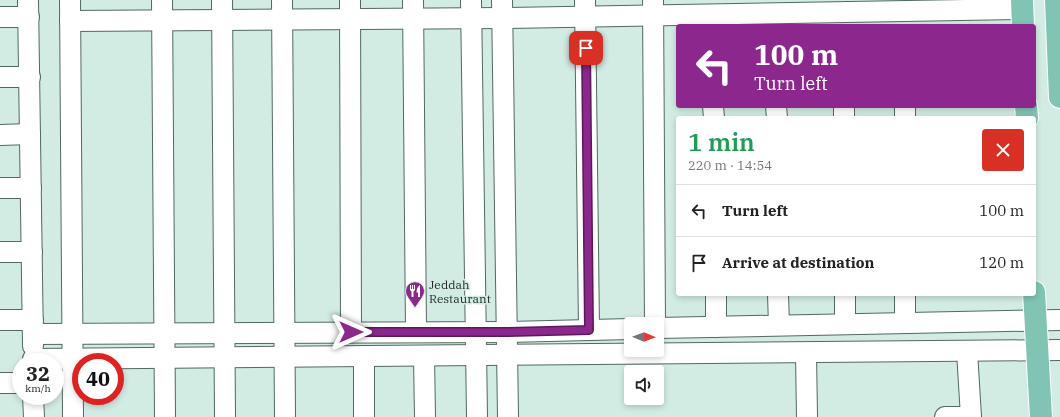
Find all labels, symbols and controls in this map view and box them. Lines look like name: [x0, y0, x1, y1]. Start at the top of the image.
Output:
pin: [569, 31, 603, 65]
text: 100 m: [754, 36, 838, 73]
icon: arrive: [575, 37, 597, 59]
icon: left: [688, 40, 740, 92]
text: Turn left: [754, 72, 828, 95]
text: 1 min: [688, 126, 755, 158]
button: close: [982, 129, 1024, 171]
text: 220 m · 14:54: [688, 157, 772, 174]
icon: left: [688, 200, 710, 222]
text: Turn left: [722, 201, 788, 220]
text: 100 m: [979, 201, 1024, 220]
icon: arrive: [688, 252, 710, 274]
text: Arrive at destination: [722, 253, 874, 272]
text: 120 m: [979, 253, 1024, 272]
place label: Jeddah Restaurant: [429, 277, 491, 306]
restaurant icon: Jeddah Restaurant: [404, 280, 426, 308]
position arrow: [330, 311, 372, 353]
north arrow: [624, 317, 664, 357]
map controls: [624, 317, 664, 405]
speed limit sign: 40: [72, 353, 124, 405]
text: 32: [26, 360, 50, 387]
button: sound: [624, 365, 664, 405]
text: km/h: [25, 382, 51, 395]

